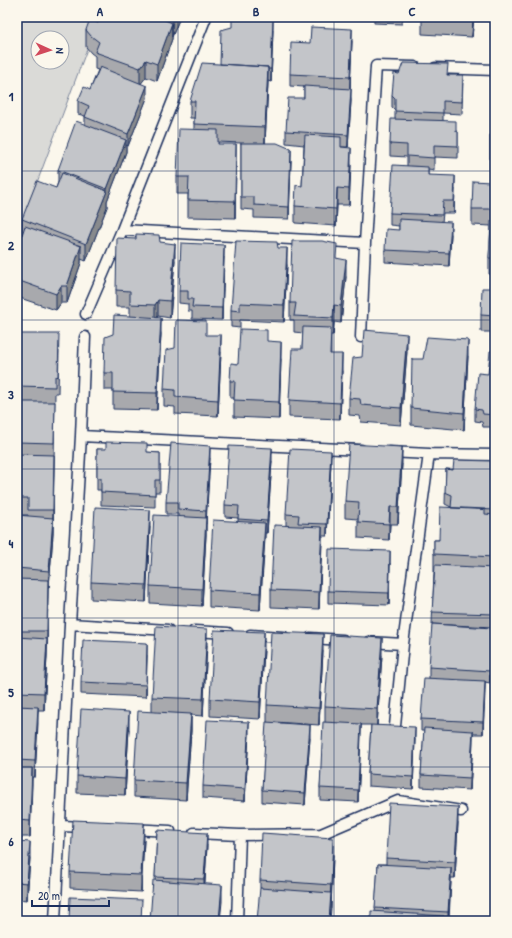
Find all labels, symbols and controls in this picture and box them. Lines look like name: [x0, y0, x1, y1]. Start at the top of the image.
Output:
text: A: [97, 2, 104, 20]
text: B: [253, 2, 260, 20]
text: C: [408, 2, 416, 20]
north arrow: [30, 30, 70, 70]
text: N: [53, 47, 67, 54]
text: 1: [9, 87, 14, 105]
text: 2: [8, 236, 15, 254]
text: 3: [8, 385, 14, 403]
text: 4: [9, 534, 14, 552]
text: 5: [8, 683, 14, 701]
text: 6: [8, 832, 14, 850]
scale bar: [32, 882, 109, 908]
text: 20 m: [38, 887, 60, 904]

